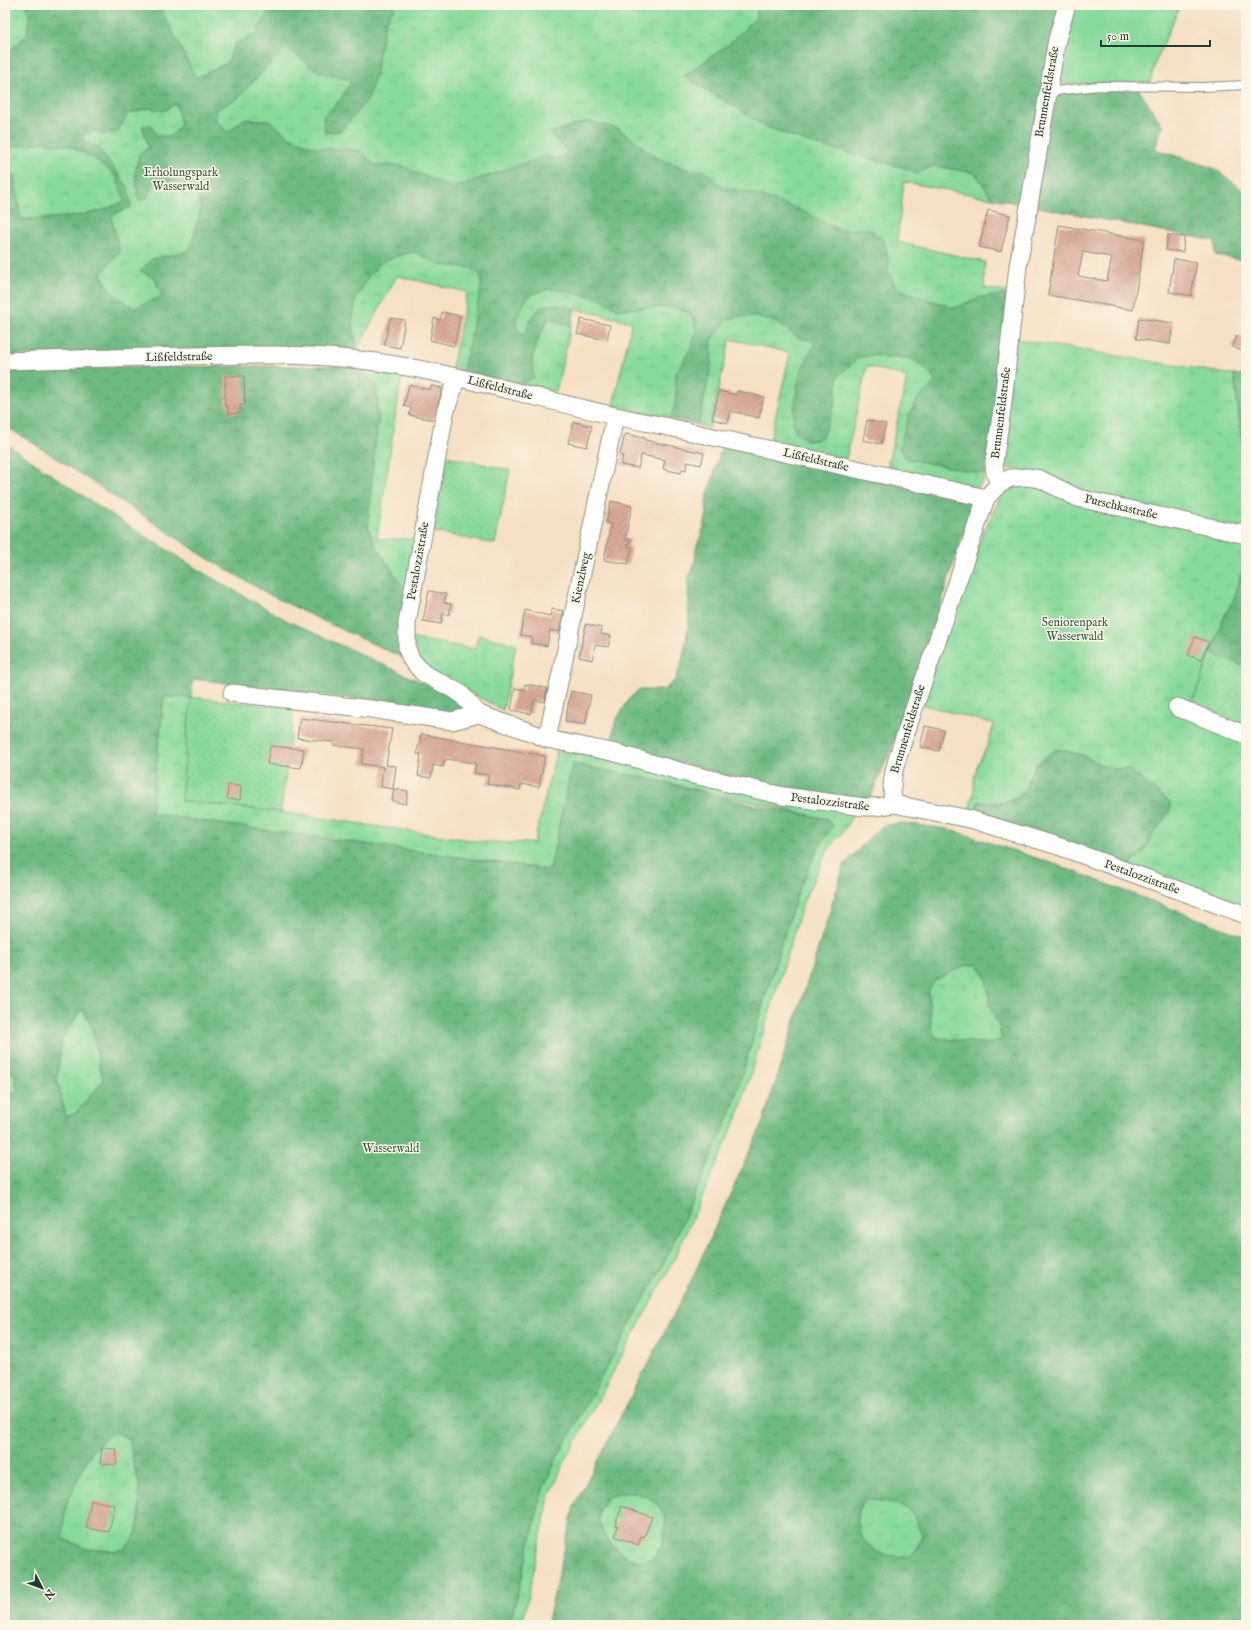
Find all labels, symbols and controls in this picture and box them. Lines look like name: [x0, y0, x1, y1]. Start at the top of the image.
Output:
scale bar: [1101, 22, 1210, 48]
text: 50 m: [1107, 29, 1129, 44]
street label: Brunnenfeldstraße: [1032, 45, 1062, 139]
park label: Erholungspark Wasserwald: [144, 165, 219, 194]
street label: Lißfeldstraße: [145, 349, 213, 365]
street label: Brunnenfeldstraße: [988, 366, 1014, 460]
street label: Lißfeldstraße: [466, 373, 535, 404]
street label: Lißfeldstraße: [782, 445, 851, 475]
street label: Purschkastraße: [1083, 491, 1159, 523]
street label: Pestalozzistraße: [404, 520, 432, 601]
street label: Kienzlweg: [568, 550, 594, 605]
park label: Seniorenpark Wasserwald: [1042, 615, 1109, 644]
street label: Brunnenfeldstraße: [887, 682, 929, 775]
street label: Pestalozzistraße: [790, 790, 871, 814]
street label: Pestalozzistraße: [1102, 856, 1182, 898]
park label: Wasserwald: [363, 1141, 420, 1156]
north arrow: [22, 1568, 62, 1608]
text: N: [40, 1585, 58, 1603]

